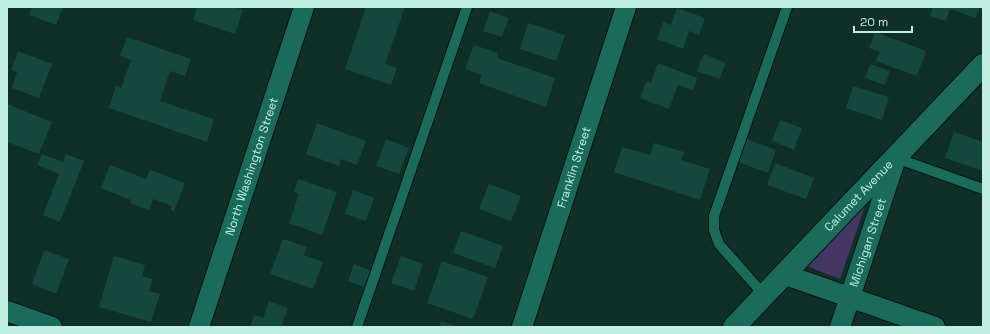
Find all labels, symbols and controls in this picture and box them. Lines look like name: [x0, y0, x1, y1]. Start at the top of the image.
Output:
scale bar: [854, 8, 912, 34]
text: 20 m: [860, 14, 888, 30]
street label: North Washington Street: [222, 95, 282, 238]
street label: Franklin Street: [553, 125, 595, 210]
street label: Calumet Avenue: [821, 157, 897, 235]
street label: Michigan Street: [846, 196, 890, 289]

